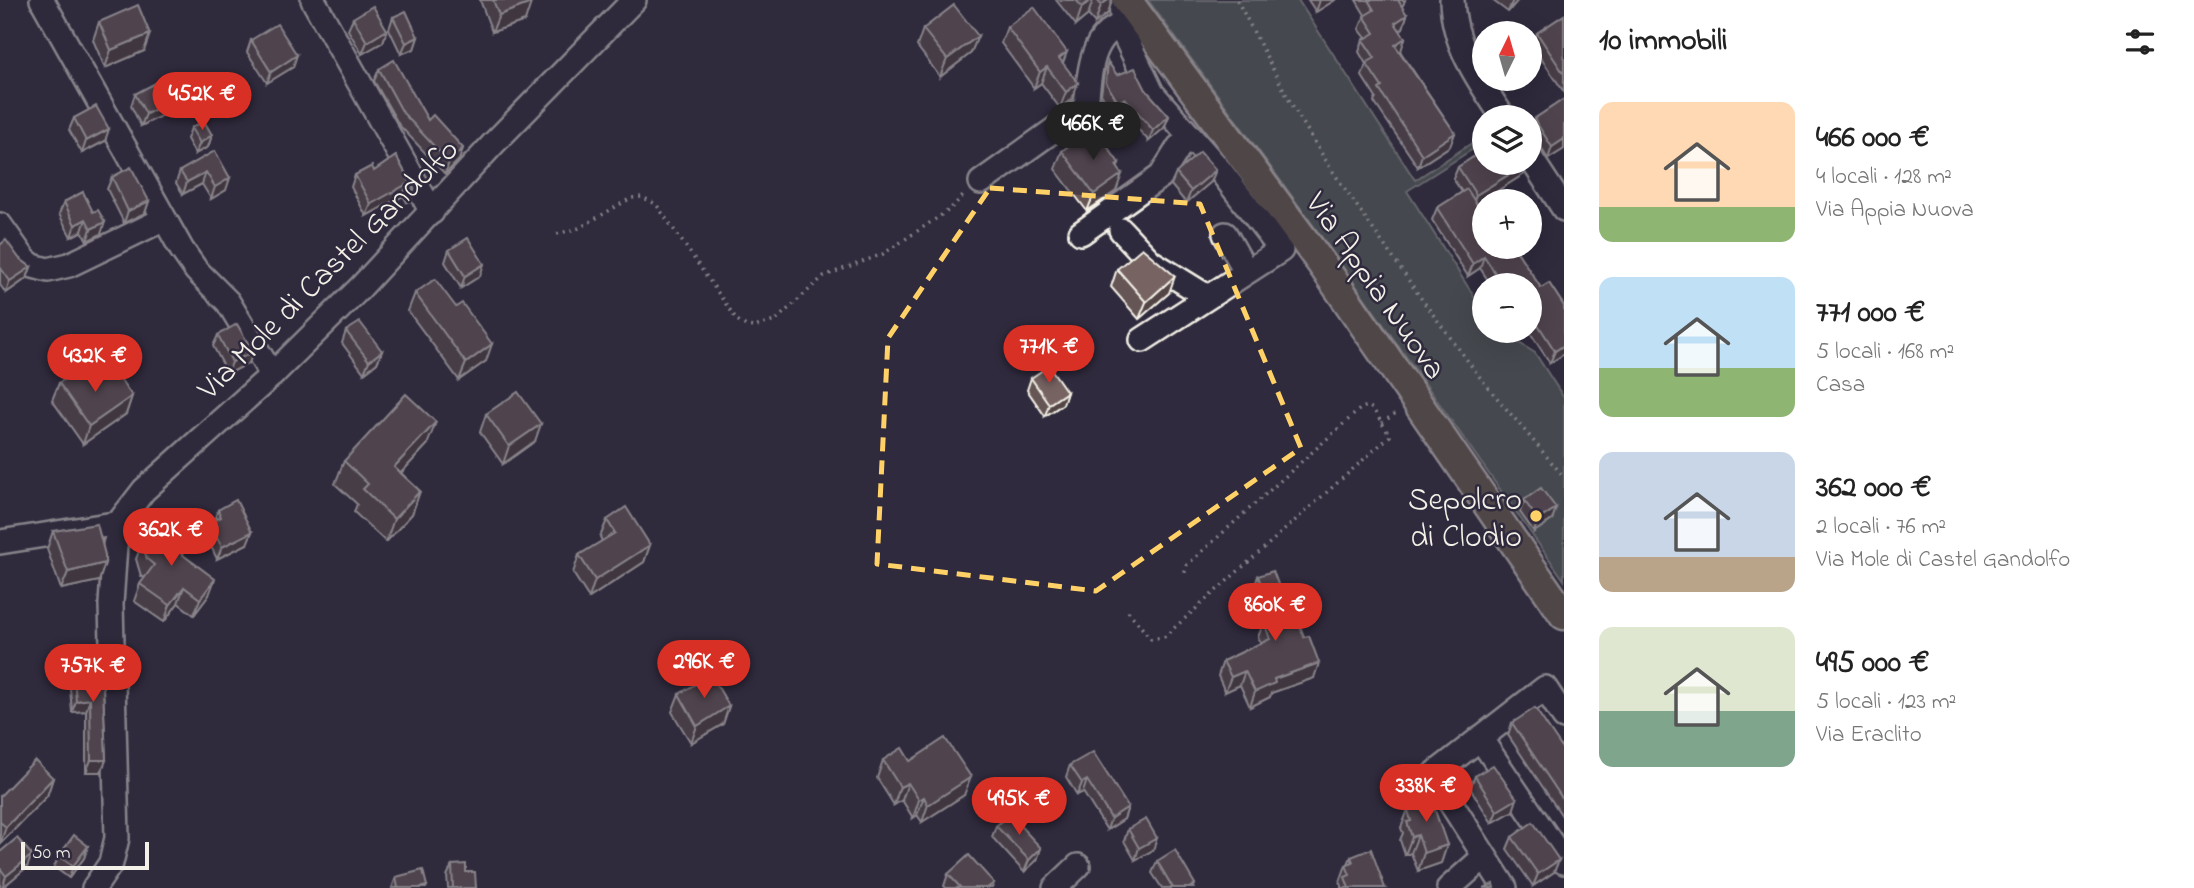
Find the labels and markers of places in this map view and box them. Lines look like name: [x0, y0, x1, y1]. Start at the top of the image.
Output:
pin: 452K €: [145, 72, 259, 132]
pin: 466K €: [1036, 102, 1150, 162]
pin: 771K €: [992, 326, 1106, 385]
pin: 432K €: [38, 334, 152, 394]
place label: Sepolcro di Clodio: [1408, 478, 1522, 562]
pin: 362K €: [114, 508, 228, 568]
marker: Sepolcro di Clodio: [1528, 508, 1544, 524]
pin: 860K €: [1218, 584, 1332, 643]
pin: 296K €: [647, 640, 761, 700]
pin: 757K €: [36, 644, 150, 704]
pin: 338K €: [1369, 764, 1483, 824]
pin: 495K €: [962, 778, 1076, 837]

